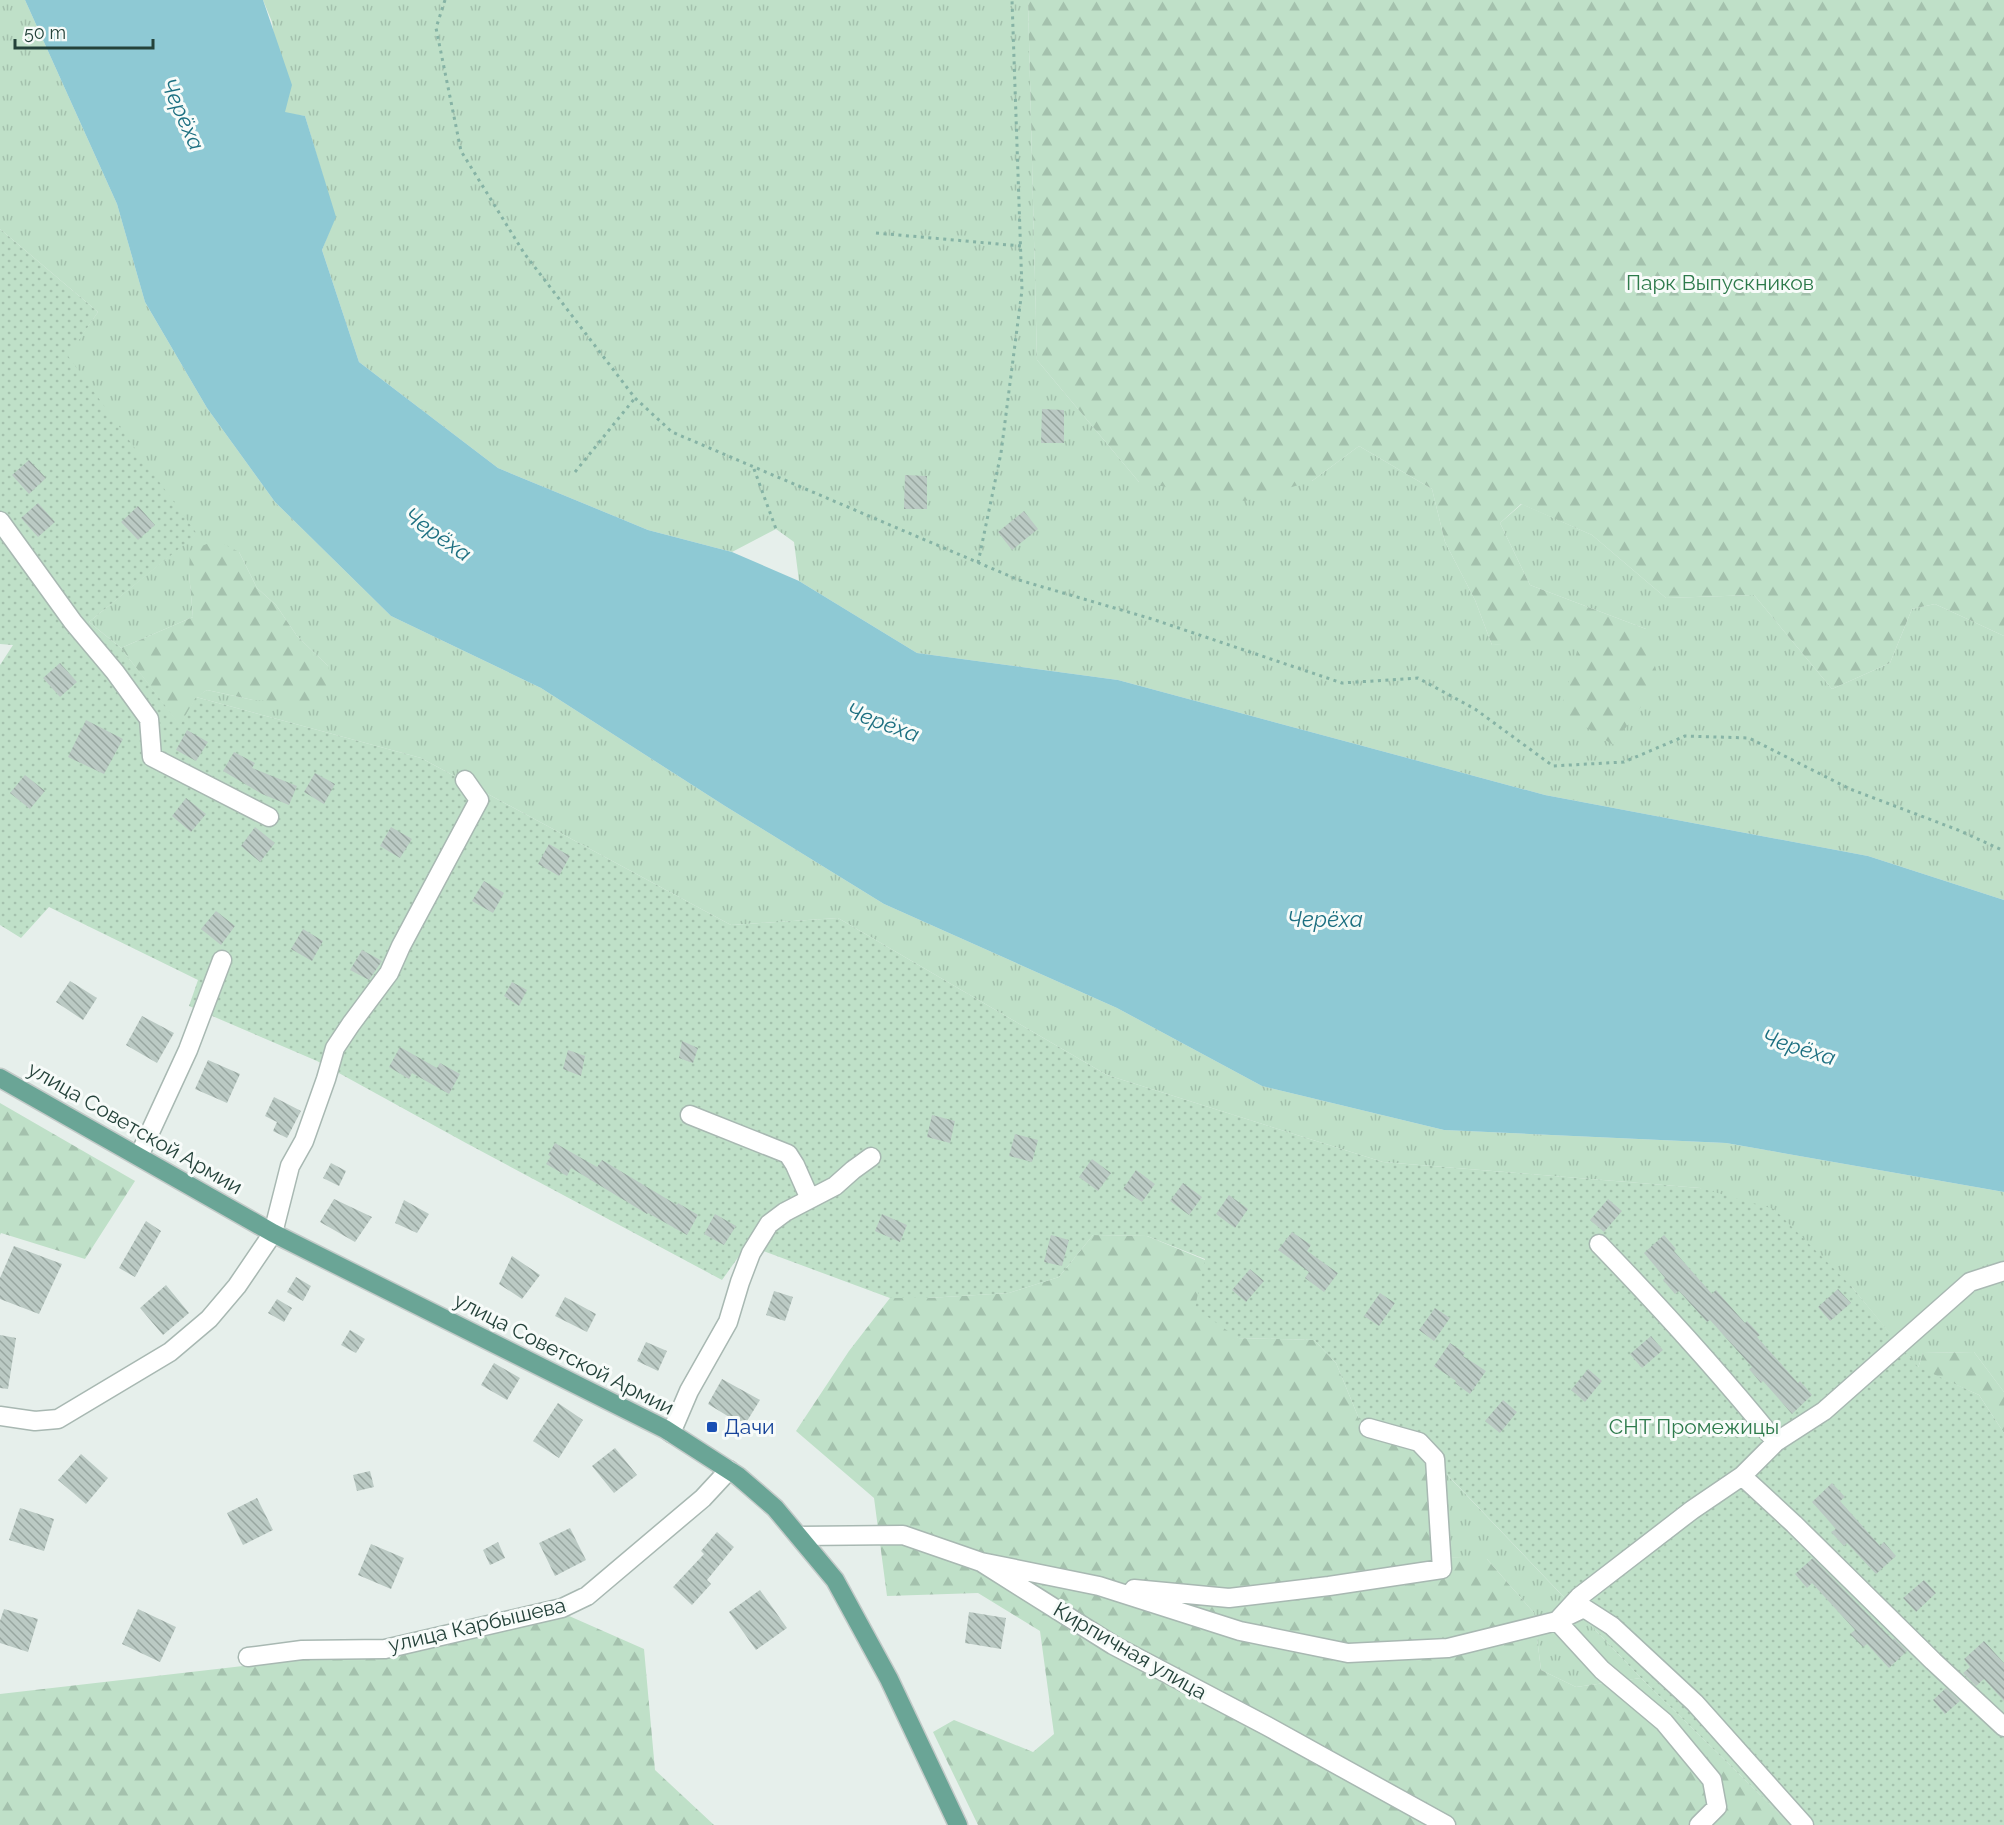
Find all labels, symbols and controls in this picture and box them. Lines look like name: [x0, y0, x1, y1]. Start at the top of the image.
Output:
scale bar: [15, 12, 153, 50]
text: 50 m: [24, 22, 66, 43]
water label: Черёха: [156, 74, 210, 154]
park label: Парк Выпускников: [1626, 270, 1814, 295]
water label: Черёха: [400, 502, 476, 566]
water label: Черёха: [843, 697, 923, 747]
water label: Черёха: [1287, 906, 1363, 932]
water label: Черёха: [1759, 1024, 1839, 1070]
street label: улица Советской Армии: [24, 1056, 247, 1199]
street label: улица Советской Армии: [450, 1287, 678, 1420]
place label: Дачи: [724, 1414, 774, 1439]
park label: СНТ Промежицы: [1609, 1414, 1779, 1439]
marker: Дачи: [705, 1420, 719, 1434]
street label: улица Карбышева: [386, 1592, 568, 1657]
street label: Кирпичная улица: [1049, 1597, 1211, 1705]

